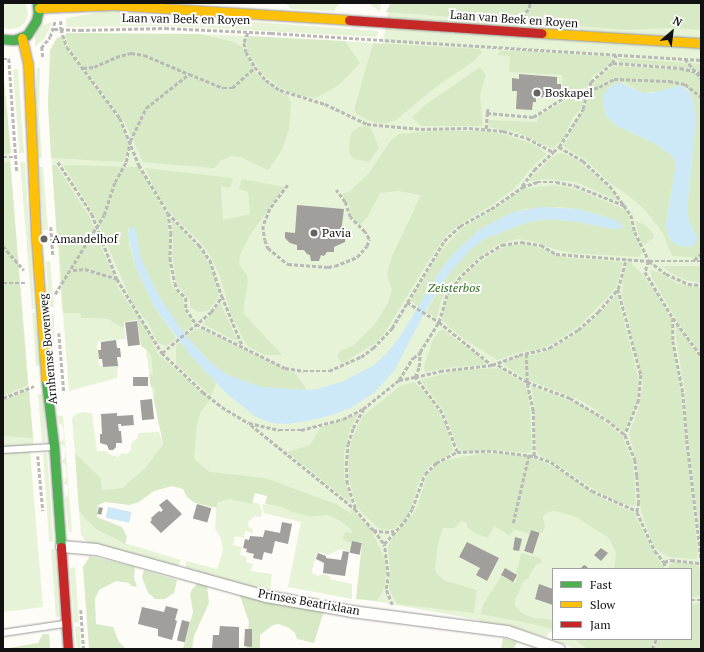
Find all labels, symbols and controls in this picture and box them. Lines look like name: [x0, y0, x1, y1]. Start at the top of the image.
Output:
street label: Laan van Beek en Royen: [449, 7, 579, 31]
street label: Laan van Beek en Royen: [122, 11, 250, 27]
north arrow: [652, 12, 692, 52]
text: N: [671, 13, 685, 30]
place label: Boskapel: [545, 86, 593, 100]
marker: Boskapel: [532, 88, 542, 98]
place label: Pavia: [322, 226, 351, 240]
marker: Pavia: [309, 228, 319, 238]
place label: Amandelhof: [52, 232, 118, 246]
marker: Amandelhof: [39, 234, 49, 244]
park label: Zeisterbos: [428, 281, 480, 295]
street label: Arnhemse Bovenweg: [36, 293, 60, 405]
legend: [552, 568, 692, 640]
text: Fast: [590, 577, 612, 592]
street label: Prinses Beatrixlaan: [257, 586, 361, 618]
text: Slow: [590, 597, 615, 612]
text: Jam: [590, 617, 611, 632]

